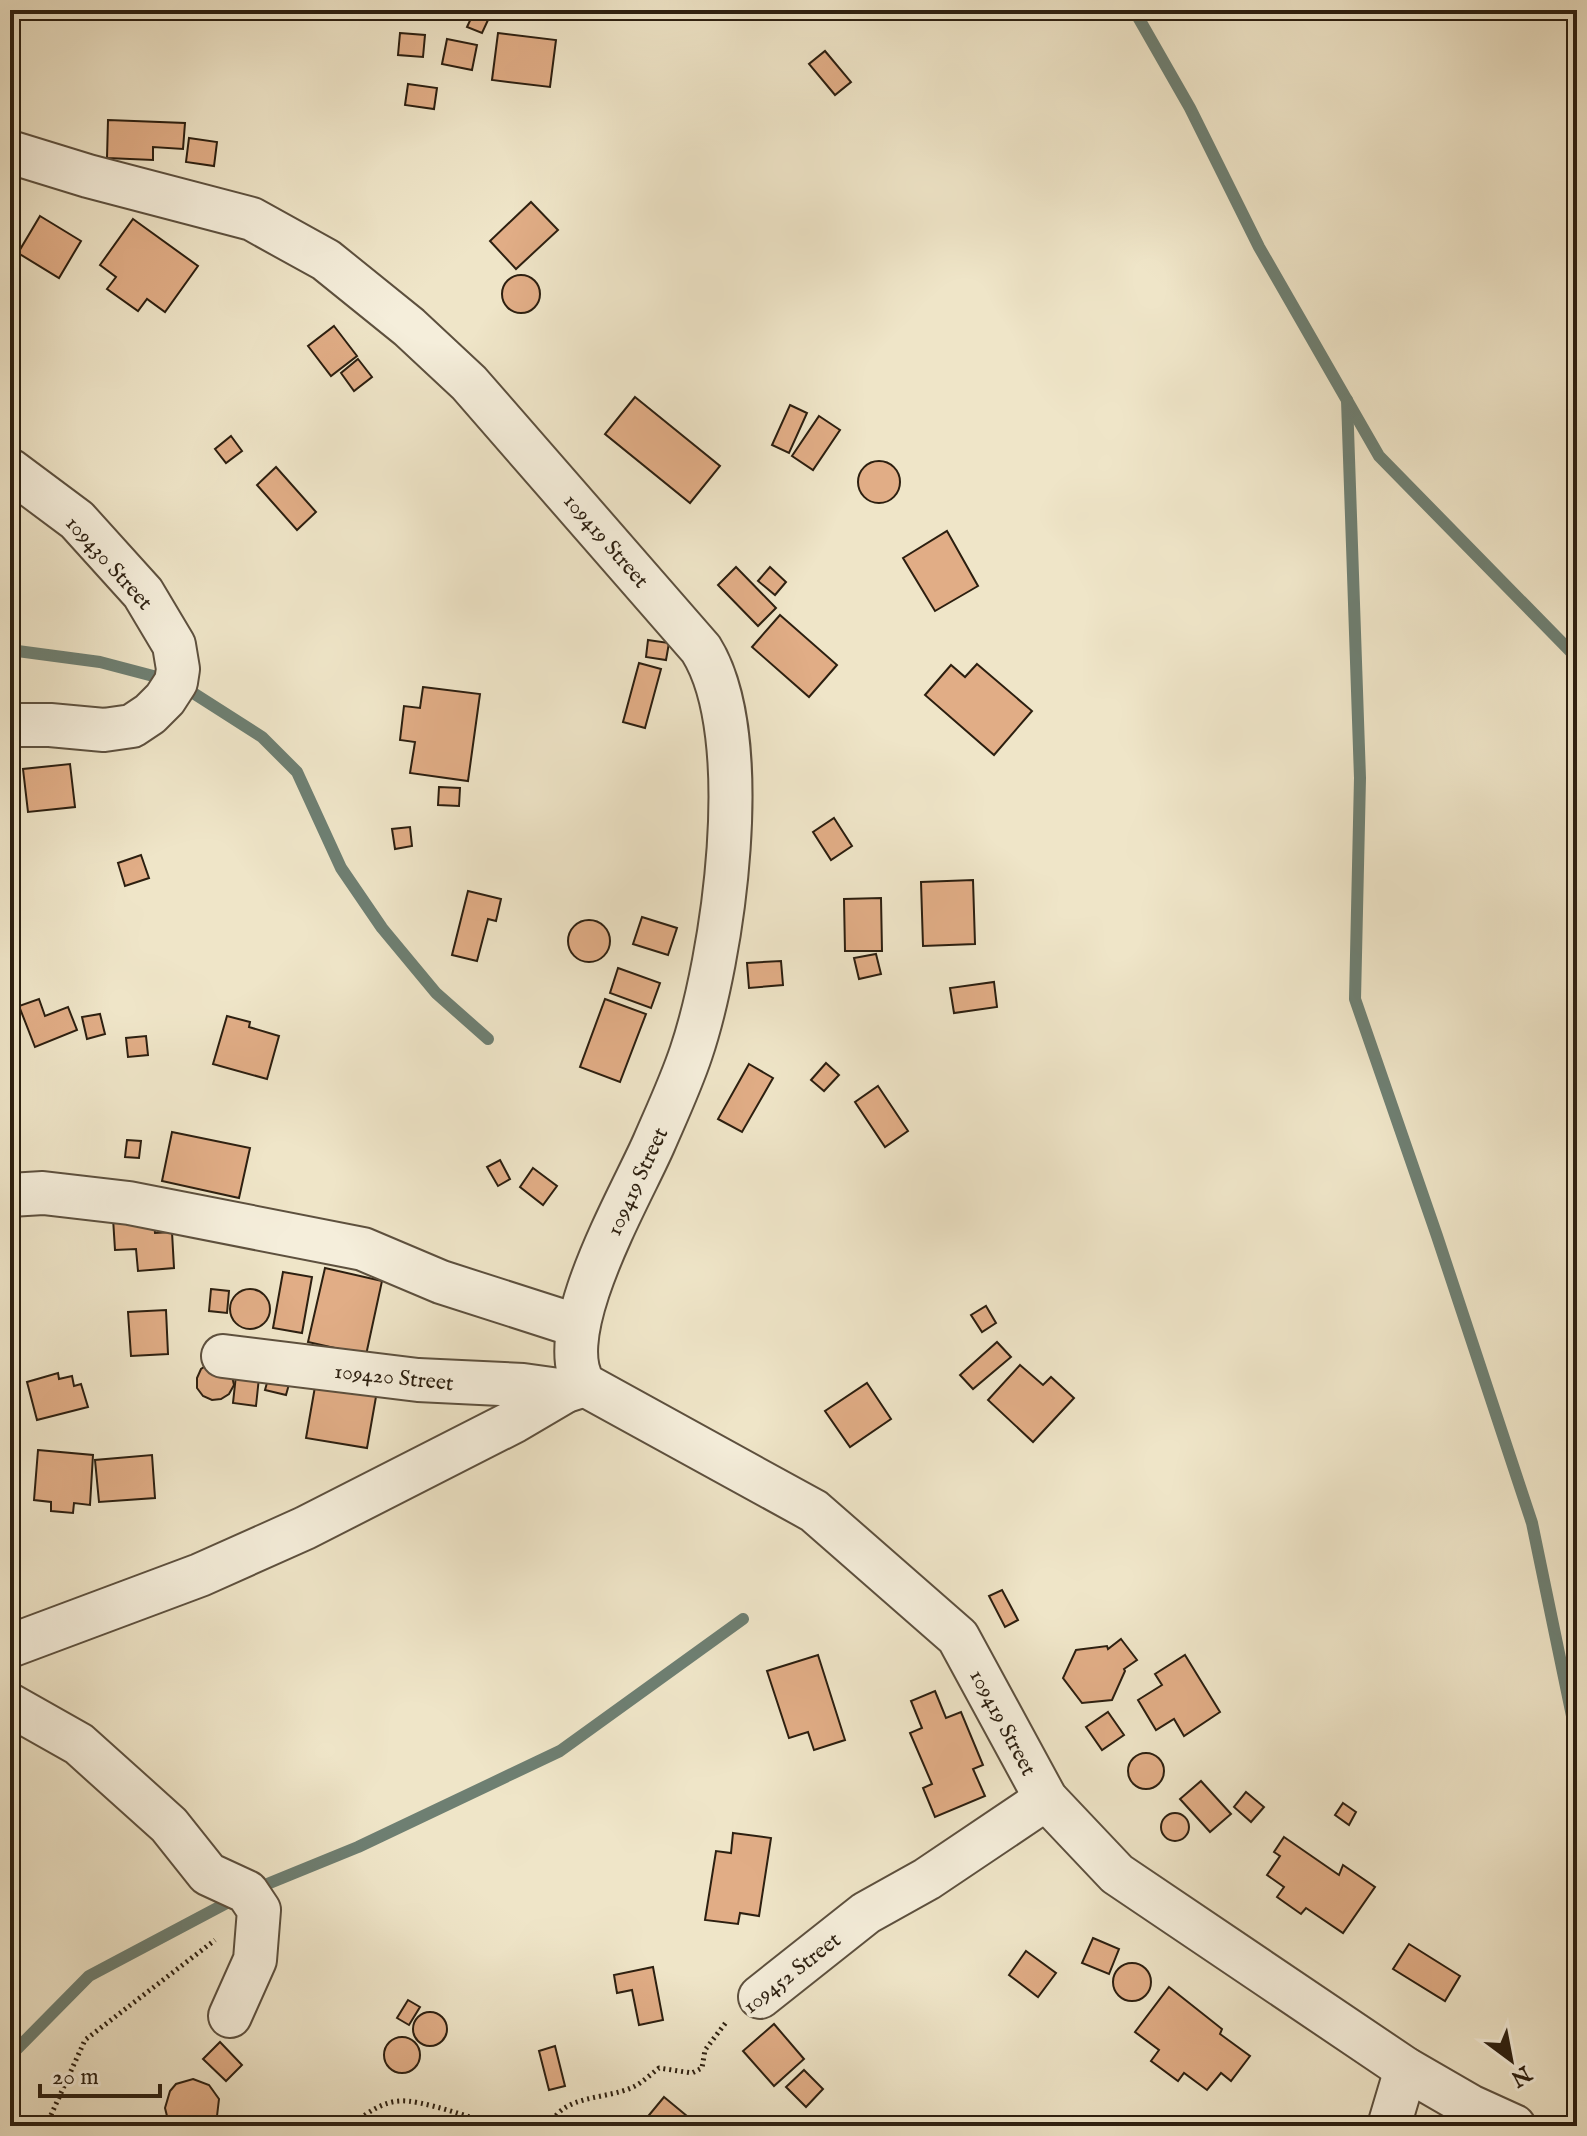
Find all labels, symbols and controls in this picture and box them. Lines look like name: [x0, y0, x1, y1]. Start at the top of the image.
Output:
street label: 109419 Street: [557, 488, 655, 595]
street label: 109430 Street: [59, 510, 159, 617]
street label: 109419 Street: [601, 1123, 675, 1241]
street label: 109420 Street: [333, 1358, 455, 1398]
street label: 109419 Street: [963, 1665, 1042, 1781]
street label: 109452 Street: [738, 1926, 847, 2021]
north arrow: [1471, 2020, 1551, 2100]
scale bar: [40, 2048, 160, 2098]
text: N: [1505, 2058, 1537, 2092]
text: 20 m: [52, 2062, 99, 2093]

